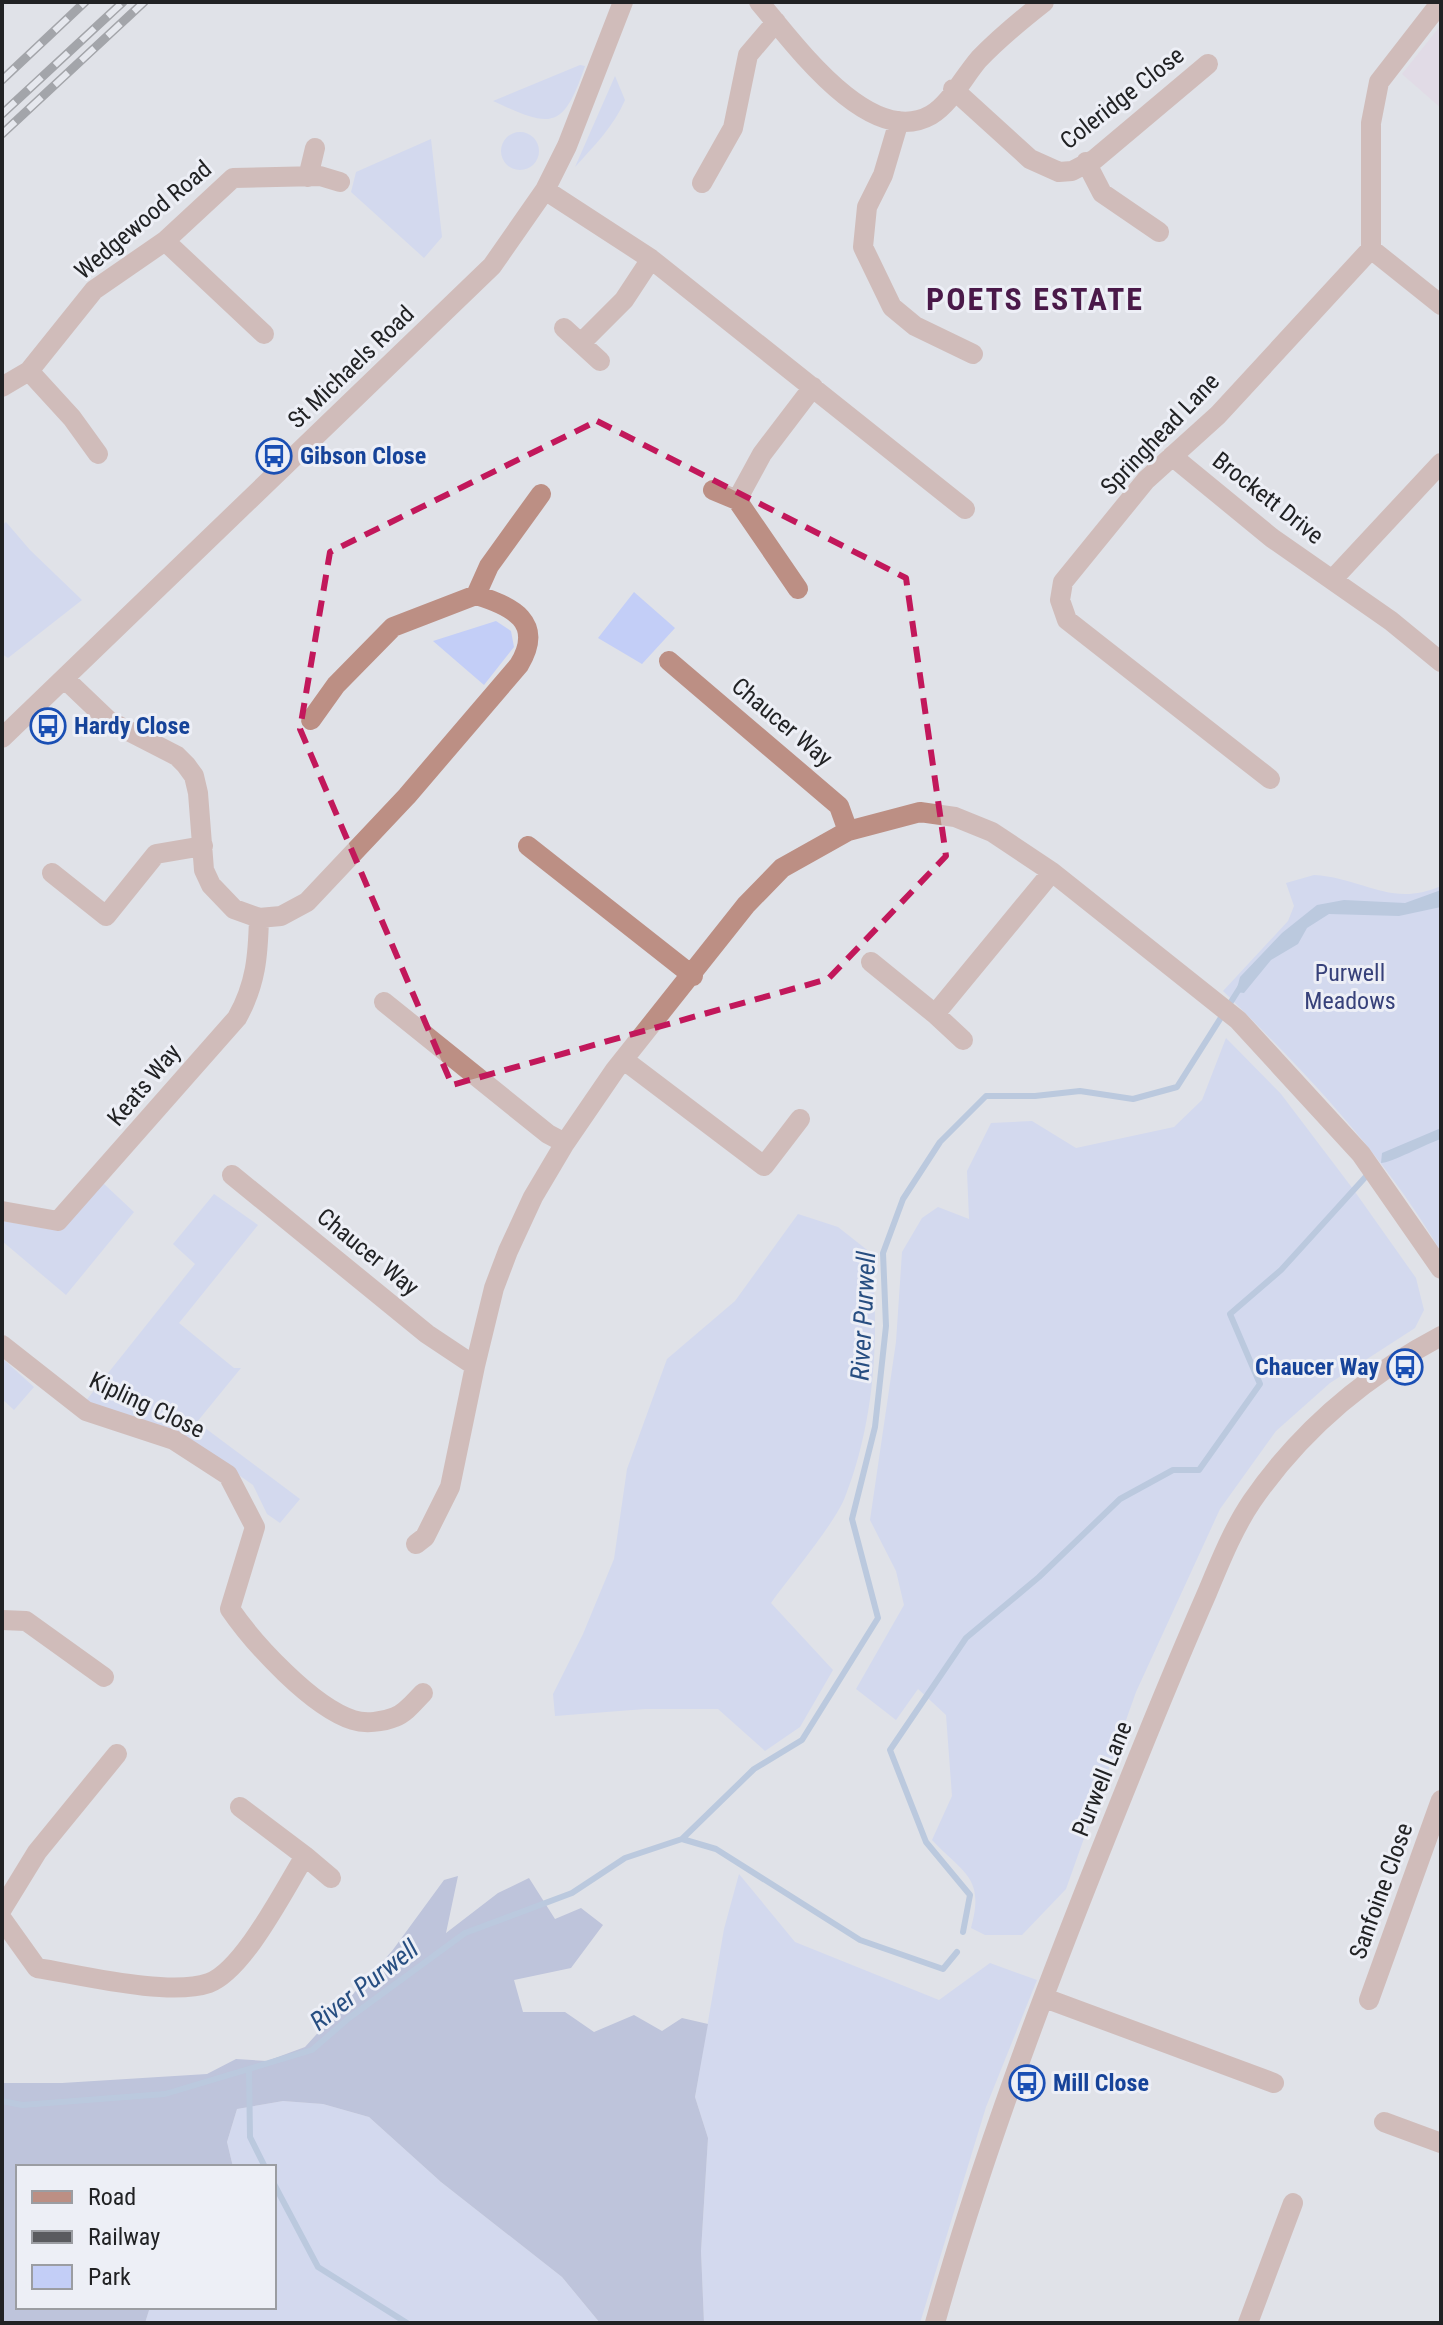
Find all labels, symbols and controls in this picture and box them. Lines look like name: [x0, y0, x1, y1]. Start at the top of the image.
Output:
street label: Coleridge Close: [1055, 41, 1189, 155]
street label: Wedgewood Road: [69, 155, 217, 285]
district label: POETS ESTATE: [926, 280, 1144, 318]
street label: St Michaels Road: [282, 300, 420, 434]
street label: Springhead Lane: [1095, 367, 1225, 501]
bus stop icon: Gibson Close: [255, 437, 293, 475]
place label: Gibson Close: [300, 442, 426, 470]
street label: Brockett Drive: [1207, 446, 1329, 550]
street label: Chaucer Way: [726, 672, 838, 772]
bus stop icon: Hardy Close: [29, 707, 67, 745]
place label: Hardy Close: [74, 712, 190, 740]
park label: Purwell Meadows: [1304, 959, 1396, 1015]
street label: Keats Way: [102, 1038, 186, 1132]
street label: Chaucer Way: [312, 1203, 424, 1301]
water label: River Purwell: [845, 1250, 881, 1381]
bus stop icon: Chaucer Way: [1386, 1348, 1424, 1386]
place label: Chaucer Way: [1255, 1353, 1379, 1381]
street label: Kipling Close: [85, 1366, 209, 1444]
street label: Purwell Lane: [1066, 1717, 1138, 1841]
street label: Sanfoine Close: [1343, 1819, 1419, 1963]
water label: River Purwell: [304, 1933, 425, 2037]
bus stop icon: Mill Close: [1008, 2064, 1046, 2102]
place label: Mill Close: [1053, 2069, 1149, 2097]
legend: [16, 2165, 276, 2309]
text: Road: [88, 2183, 136, 2211]
text: Railway: [88, 2223, 160, 2251]
text: Park: [88, 2263, 131, 2291]

